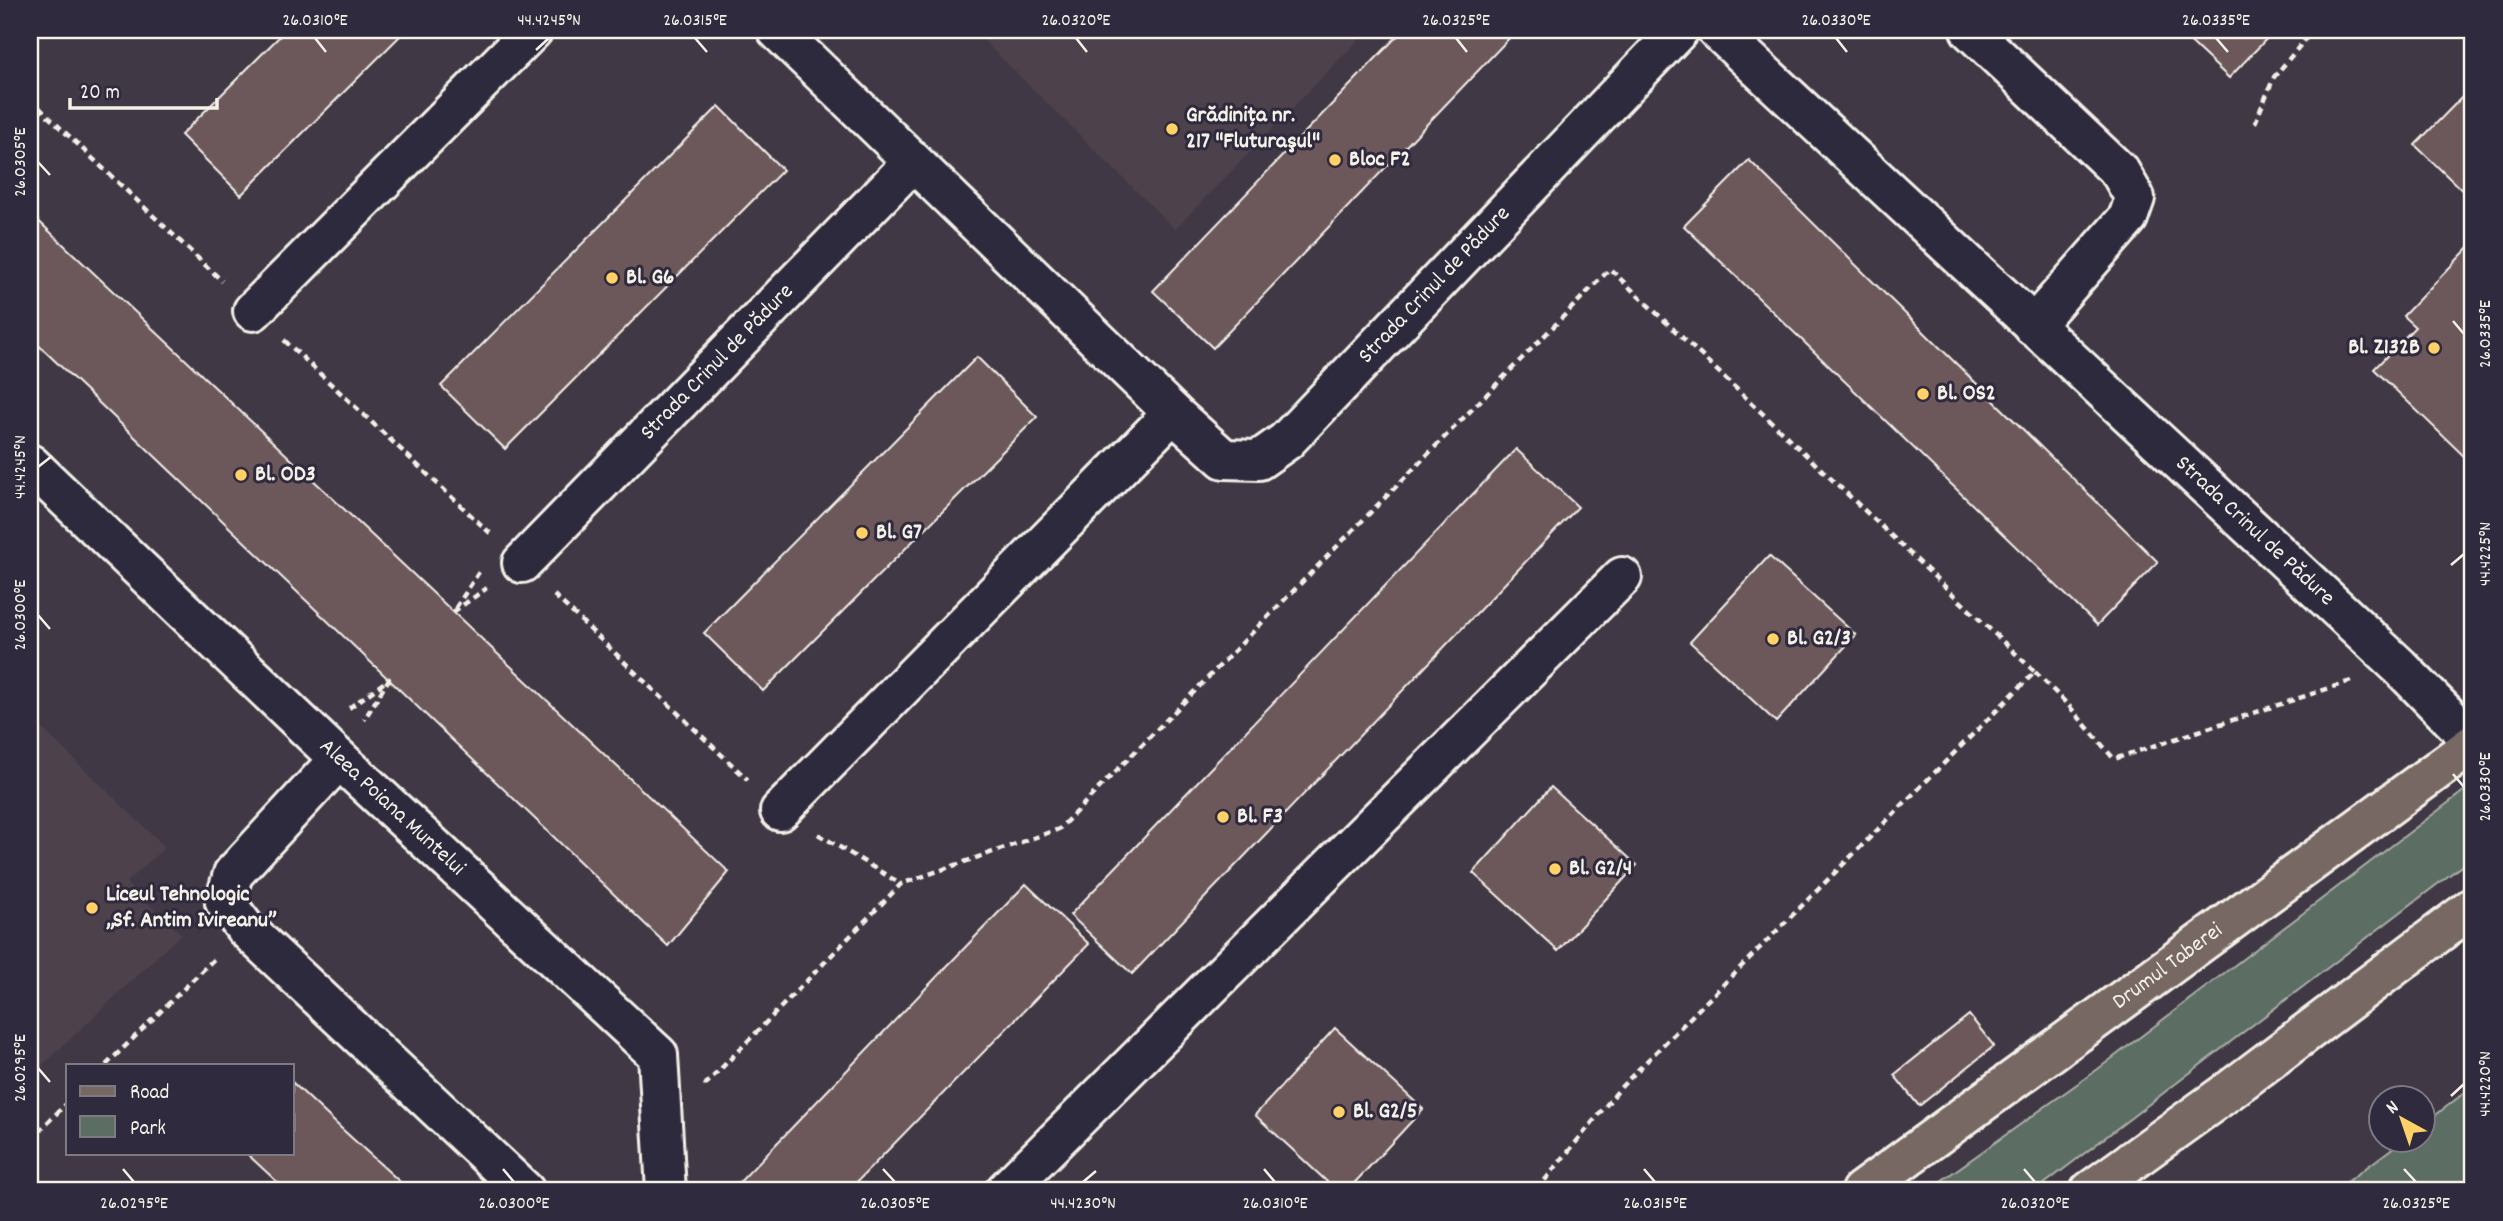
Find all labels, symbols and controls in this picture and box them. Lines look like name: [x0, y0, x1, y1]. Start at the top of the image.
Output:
text: 26.0310°E: [282, 9, 348, 34]
text: 44.4245°N: [517, 9, 581, 34]
text: 26.0315°E: [663, 9, 727, 34]
text: 26.0320°E: [1041, 9, 1111, 34]
text: 26.0325°E: [1422, 9, 1490, 34]
text: 26.0330°E: [1801, 9, 1871, 34]
text: 26.0335°E: [2182, 9, 2250, 34]
scale bar: [70, 66, 217, 110]
text: 20 m: [80, 79, 120, 109]
place label: Grădinița nr. 217 "Fluturaşul": [1186, 100, 1320, 159]
marker: Grădinița nr. 217 "Fluturaşul": [1164, 121, 1180, 137]
text: 26.0305°E: [9, 127, 34, 197]
place label: Bloc F2: [1349, 144, 1410, 177]
marker: Bloc F2: [1327, 152, 1343, 168]
street label: Strada Crinul de Pădure: [1351, 199, 1519, 372]
place label: Bl. G6: [626, 262, 674, 295]
marker: Bl. G6: [604, 270, 620, 286]
street label: Strada Crinul de Pădure: [633, 277, 802, 448]
text: 26.0335°E: [2474, 300, 2499, 368]
place label: Bl. Z132B: [2348, 332, 2420, 365]
marker: Bl. Z132B: [2426, 340, 2442, 356]
place label: Bl. OS2: [1937, 378, 1996, 411]
marker: Bl. OS2: [1915, 386, 1931, 402]
text: 44.4245°N: [9, 435, 34, 499]
street label: Strada Crinul de Pădure: [2167, 448, 2342, 614]
place label: Bl. OD3: [255, 459, 316, 492]
marker: Bl. OD3: [233, 467, 249, 483]
place label: Bl. G7: [876, 517, 922, 550]
text: 44.4225°N: [2474, 522, 2499, 586]
marker: Bl. G7: [854, 525, 870, 541]
text: 26.0300°E: [9, 579, 34, 651]
place label: Bl. G2/3: [1787, 623, 1851, 656]
marker: Bl. G2/3: [1765, 631, 1781, 647]
street label: Aleea Poiana Muntelui: [311, 731, 472, 884]
text: 26.0330°E: [2474, 752, 2499, 822]
place label: Bl. F3: [1237, 801, 1283, 834]
marker: Bl. F3: [1215, 809, 1231, 825]
place label: Bl. G2/4: [1569, 853, 1632, 886]
marker: Bl. G2/4: [1547, 861, 1563, 877]
place label: Liceul Tehnologic „Sf. Antim Ivireanu”: [106, 879, 277, 938]
marker: Liceul Tehnologic „Sf. Antim Ivireanu”: [84, 900, 100, 916]
street label: Drumul Taberei: [2106, 915, 2230, 1018]
text: 26.0295°E: [9, 1034, 34, 1102]
text: 44.4220°N: [2474, 1051, 2499, 1117]
legend: [66, 1064, 294, 1154]
text: Road: [130, 1079, 169, 1109]
north arrow: [2366, 1084, 2436, 1154]
text: N: [2381, 1095, 2406, 1122]
place label: Bl. G2/5: [1353, 1096, 1417, 1129]
marker: Bl. G2/5: [1331, 1104, 1347, 1120]
text: Park: [130, 1115, 166, 1145]
text: 26.0295°E: [100, 1192, 168, 1217]
text: 26.0300°E: [478, 1192, 550, 1217]
text: 26.0305°E: [860, 1192, 930, 1217]
text: 44.4230°N: [1050, 1192, 1116, 1217]
text: 26.0310°E: [1242, 1192, 1308, 1217]
text: 26.0315°E: [1623, 1192, 1687, 1217]
text: 26.0320°E: [2000, 1192, 2070, 1217]
text: 26.0325°E: [2382, 1192, 2450, 1217]

